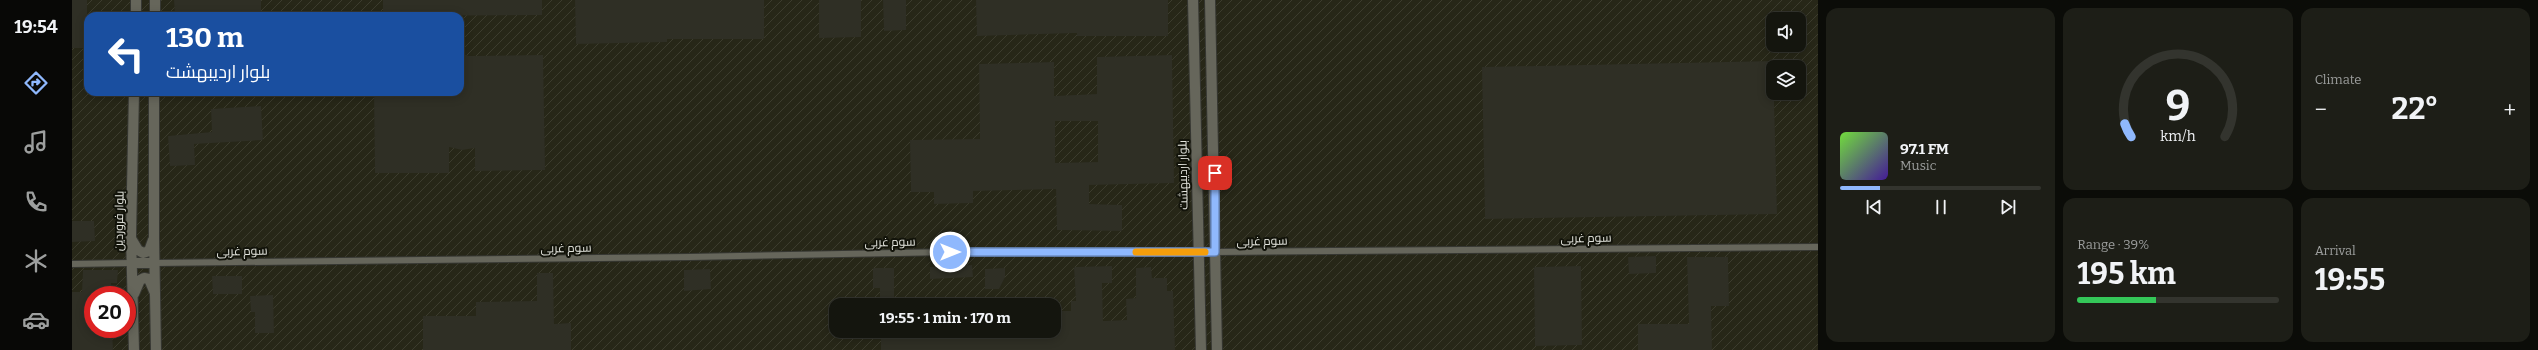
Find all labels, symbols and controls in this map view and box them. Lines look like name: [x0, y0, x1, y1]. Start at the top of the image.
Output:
map controls: [1766, 12, 1806, 100]
button: sound: [1766, 12, 1806, 52]
text: 19:54: [14, 16, 58, 38]
text: 130 m: [166, 21, 244, 54]
icon: left: [100, 28, 152, 80]
button: layers: [1766, 60, 1806, 100]
text: بلوار اردیبهشت: [166, 61, 270, 83]
icon: directions: [22, 69, 50, 97]
text: Climate: [2315, 72, 2361, 87]
text: 9: [2166, 81, 2190, 131]
text: 22°: [2392, 91, 2439, 127]
text: −: [2315, 96, 2327, 123]
text: +: [2503, 96, 2516, 123]
icon: music: [22, 128, 50, 156]
text: km/h: [2160, 128, 2196, 145]
street label: بلوار اردیبهشت: [1175, 140, 1191, 210]
text: 97.1 FM: [1900, 140, 1949, 158]
pin: [1198, 156, 1232, 190]
text: Music: [1900, 158, 1936, 173]
icon: arrive: [1204, 162, 1226, 184]
icon: phone: [22, 188, 50, 216]
street label: بلوار فروردین: [111, 191, 127, 251]
icon: previous: [1863, 196, 1885, 218]
icon: pause: [1930, 196, 1952, 218]
icon: next: [1997, 196, 2019, 218]
position arrow: [929, 231, 971, 273]
street label: سوم غربی: [1560, 231, 1612, 246]
street label: سوم غربی: [1236, 234, 1288, 249]
street label: سوم غربی: [864, 235, 916, 250]
text: Range · 39%: [2077, 237, 2149, 252]
street label: سوم غربی: [540, 241, 592, 256]
text: Arrival: [2315, 243, 2356, 258]
street label: سوم غربی: [216, 244, 268, 259]
icon: climate: [22, 247, 50, 275]
text: 195 km: [2077, 256, 2176, 292]
text: 19:55: [2315, 262, 2385, 298]
speed limit sign: 20: [84, 286, 136, 338]
icon: car: [22, 306, 50, 334]
text: 19:55 · 1 min · 170 m: [879, 309, 1011, 327]

